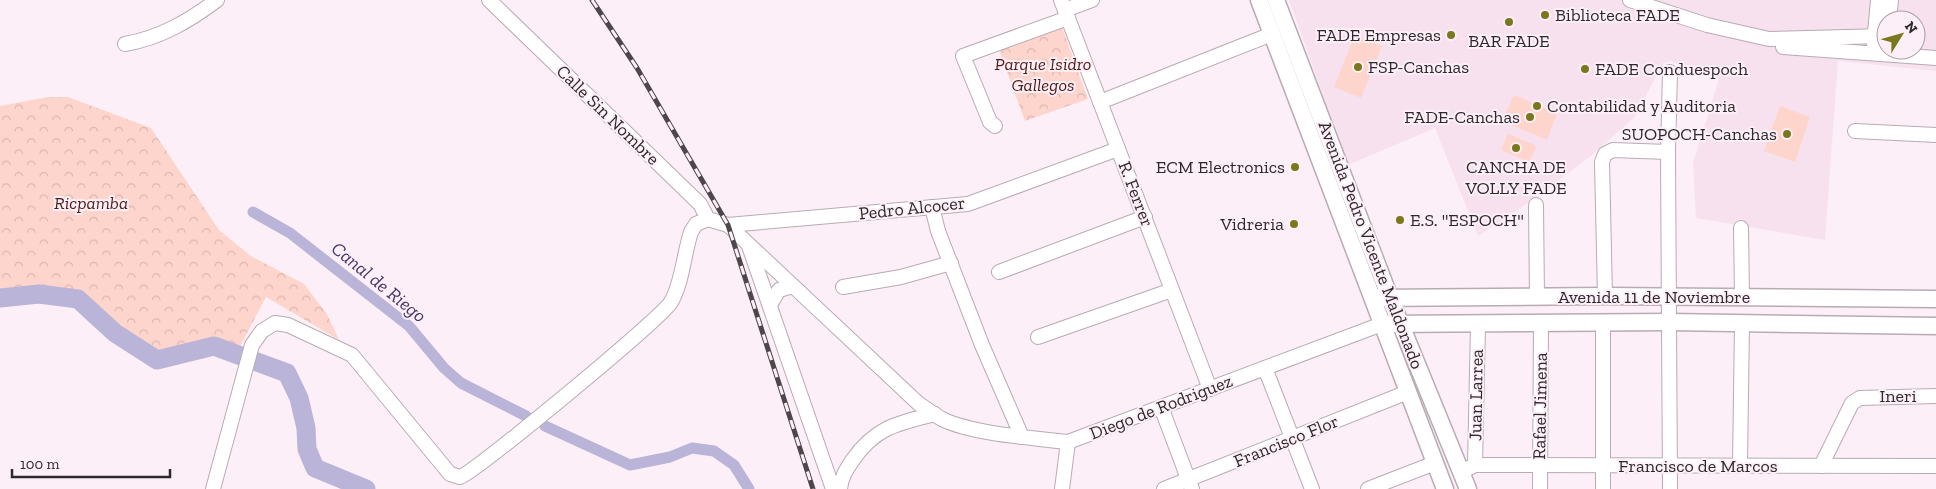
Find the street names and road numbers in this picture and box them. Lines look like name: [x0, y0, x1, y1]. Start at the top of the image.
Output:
street label: Calle Sin Nombre: [552, 60, 664, 170]
street label: Avenida Pedro Vicente Maldonado: [1313, 118, 1429, 372]
street label: R. Ferrer: [1113, 158, 1159, 230]
street label: Pedro Alcocer: [858, 191, 966, 225]
street label: Avenida 11 de Noviembre: [1558, 286, 1750, 308]
street label: Juan Larrea: [1464, 349, 1488, 441]
street label: Rafael Jimena: [1528, 352, 1552, 460]
street label: Diego de Rodriguez: [1086, 370, 1236, 444]
street label: Ineri: [1879, 385, 1917, 407]
street label: Francisco Flor: [1230, 410, 1342, 472]
street label: Francisco de Marcos: [1618, 455, 1778, 477]

